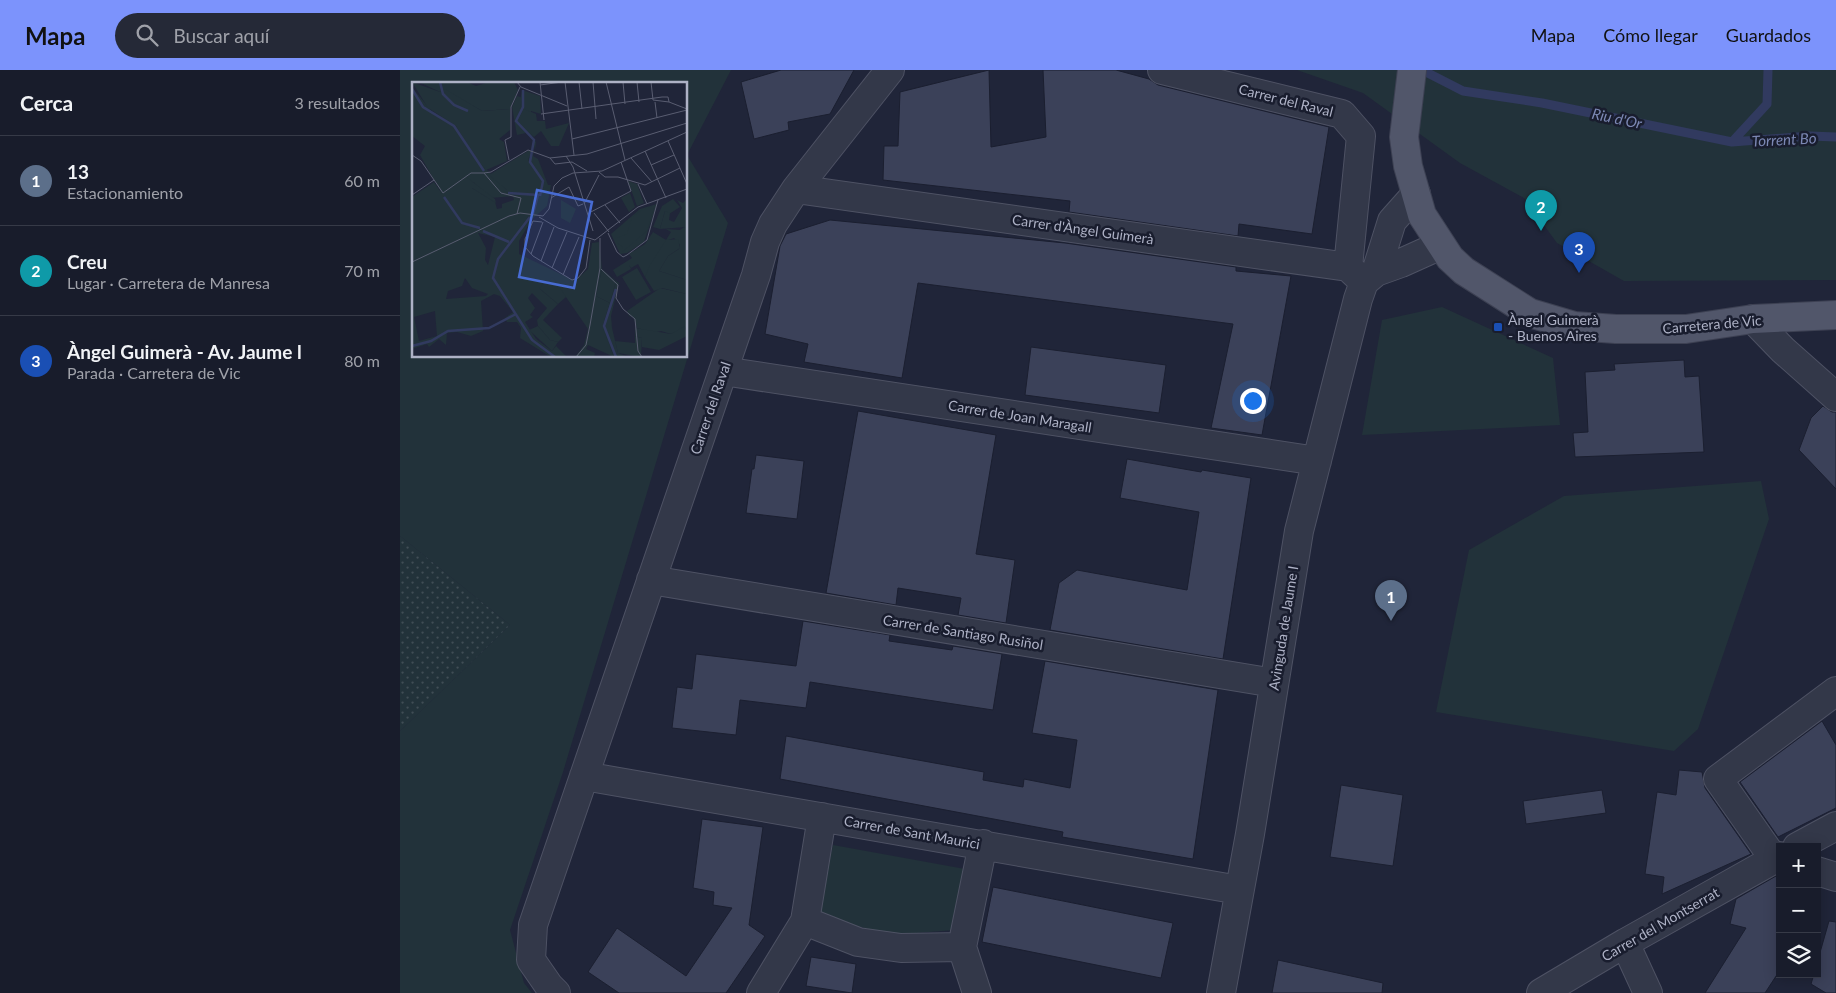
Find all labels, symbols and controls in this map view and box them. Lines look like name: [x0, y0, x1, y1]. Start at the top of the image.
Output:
search box: [115, 13, 465, 58]
text: Mapa: [25, 21, 85, 50]
icon: search: [133, 21, 161, 49]
text: Buscar aquí: [173, 24, 269, 47]
text: Mapa: [1531, 24, 1575, 46]
text: Cómo llegar: [1603, 24, 1698, 46]
text: Guardados: [1726, 24, 1811, 46]
street label: Carrer del Raval: [1237, 80, 1335, 120]
inset map: [412, 82, 688, 358]
text: Cerca: [20, 90, 73, 115]
text: 3 resultados: [294, 93, 380, 112]
water label: Riu d'Or: [1590, 104, 1644, 132]
water label: Torrent Bo: [1751, 128, 1817, 150]
text: 13: [67, 160, 89, 183]
text: 1: [31, 171, 41, 190]
text: 60 m: [344, 171, 380, 190]
text: Estacionamiento: [67, 183, 183, 202]
pin: 2: [1525, 190, 1557, 231]
street label: Carrer d'Àngel Guimerà: [1011, 211, 1155, 247]
pin: 3: [1563, 232, 1595, 273]
text: Creu: [67, 250, 107, 273]
text: 2: [31, 261, 41, 280]
text: 70 m: [344, 261, 380, 280]
text: Lugar · Carretera de Manresa: [67, 273, 270, 292]
place label: Àngel Guimerà - Buenos Aires: [1508, 311, 1599, 344]
street label: Carretera de Vic: [1662, 311, 1763, 337]
marker: Àngel Guimerà - Buenos Aires: [1492, 321, 1504, 333]
text: Àngel Guimerà - Av. Jaume l: [67, 340, 302, 363]
text: 3: [31, 351, 41, 370]
text: 80 m: [344, 351, 380, 370]
street label: Carrer del Raval: [686, 359, 734, 457]
text: Parada · Carretera de Vic: [67, 363, 241, 382]
your location: [1240, 388, 1266, 414]
street label: Carrer de Joan Maragall: [947, 396, 1093, 436]
street label: Avinguda de Jaume I: [1265, 564, 1301, 692]
pin: 1: [1375, 580, 1407, 621]
street label: Carrer de Santiago Rusiñol: [882, 611, 1044, 653]
street label: Carrer de Sant Maurici: [843, 812, 981, 852]
map controls: [1776, 843, 1821, 978]
button: +: [1776, 843, 1821, 888]
street label: Carrer del Montserrat: [1598, 883, 1722, 965]
button: −: [1776, 888, 1821, 933]
button: layers: [1776, 933, 1821, 978]

